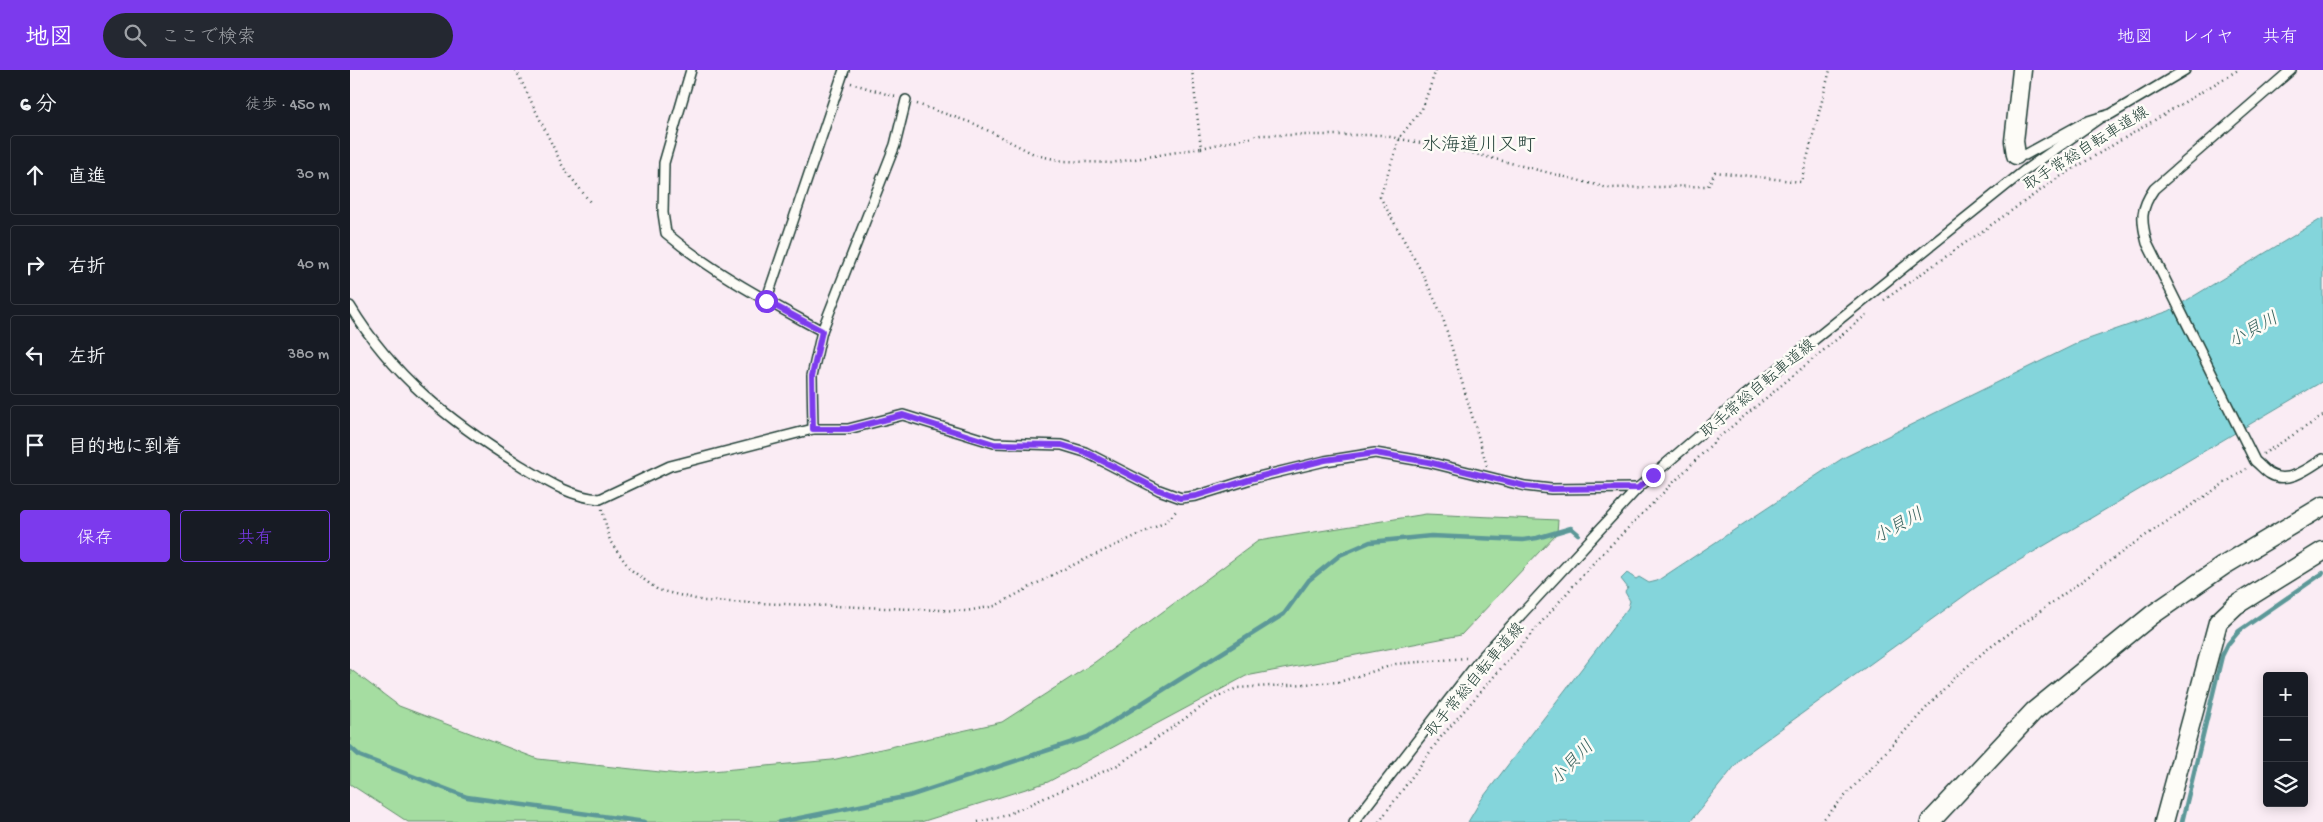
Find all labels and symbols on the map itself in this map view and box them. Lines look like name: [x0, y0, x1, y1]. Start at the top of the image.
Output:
street label: 取手常総自転車道線: [2020, 102, 2153, 196]
district label: 水海道川又町: [1422, 134, 1536, 158]
route start: [755, 290, 778, 313]
water label: 小貝川: [2225, 308, 2283, 353]
street label: 取手常総自転車道線: [1696, 335, 1820, 444]
route end: [1642, 464, 1665, 487]
water label: 小貝川: [1870, 504, 1928, 549]
street label: 取手常総自転車道線: [1421, 618, 1530, 742]
water label: 小貝川: [1546, 737, 1599, 791]

